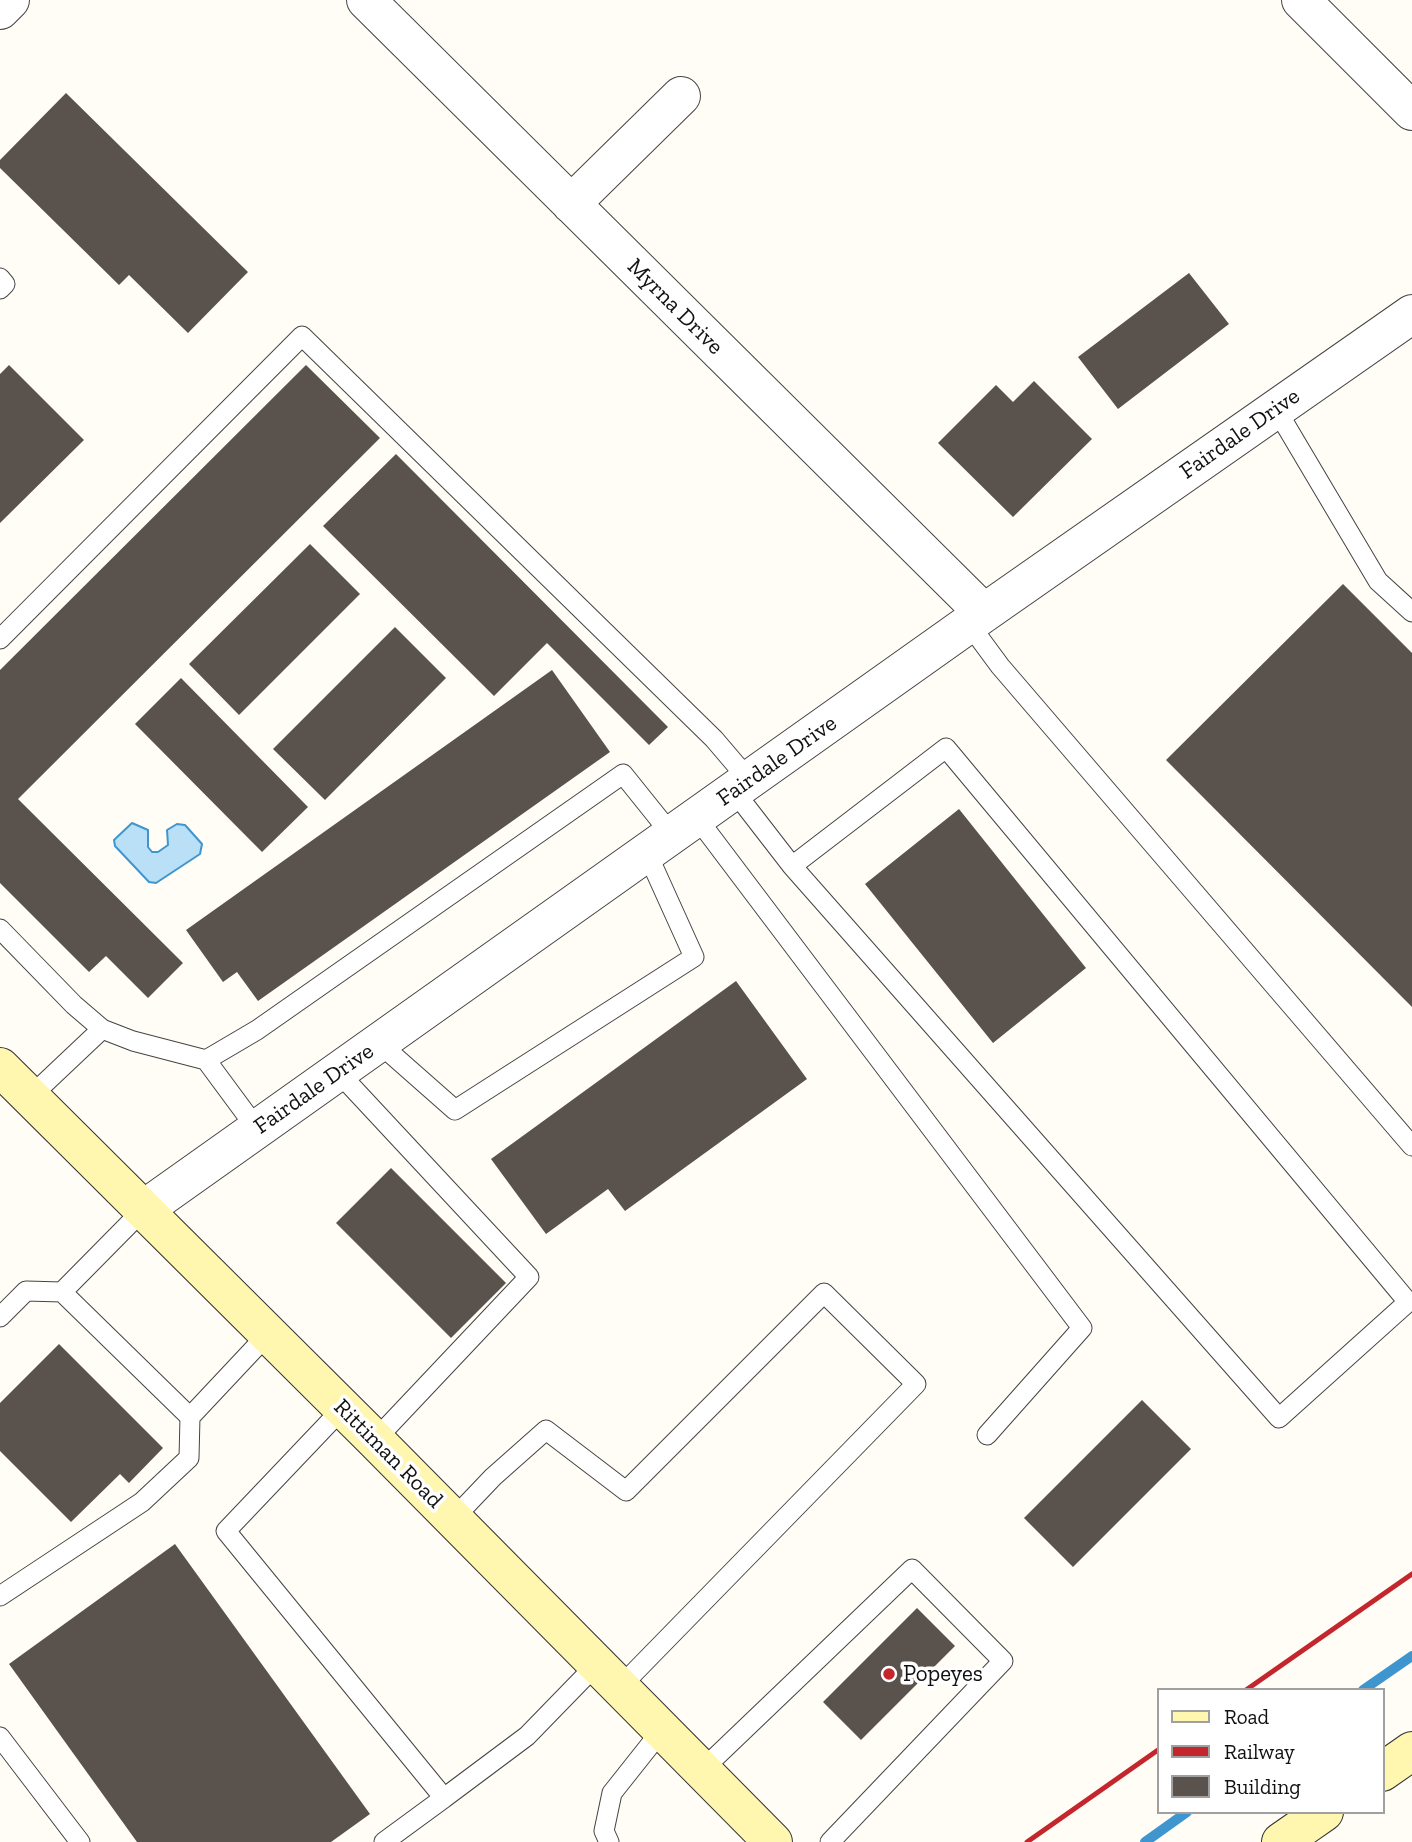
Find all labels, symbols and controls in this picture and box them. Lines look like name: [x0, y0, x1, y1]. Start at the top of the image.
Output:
street label: Myrna Drive: [621, 253, 729, 361]
street label: Fairdale Drive: [1175, 383, 1305, 485]
street label: Fairdale Drive: [712, 710, 842, 812]
street label: Fairdale Drive: [249, 1038, 379, 1140]
street label: Rittiman Road: [328, 1394, 448, 1514]
place label: Popeyes: [903, 1660, 983, 1688]
marker: Popeyes: [881, 1666, 897, 1682]
legend: [1156, 1688, 1384, 1814]
text: Road: [1224, 1704, 1269, 1729]
text: Railway: [1224, 1739, 1295, 1764]
text: Building: [1224, 1774, 1301, 1799]

